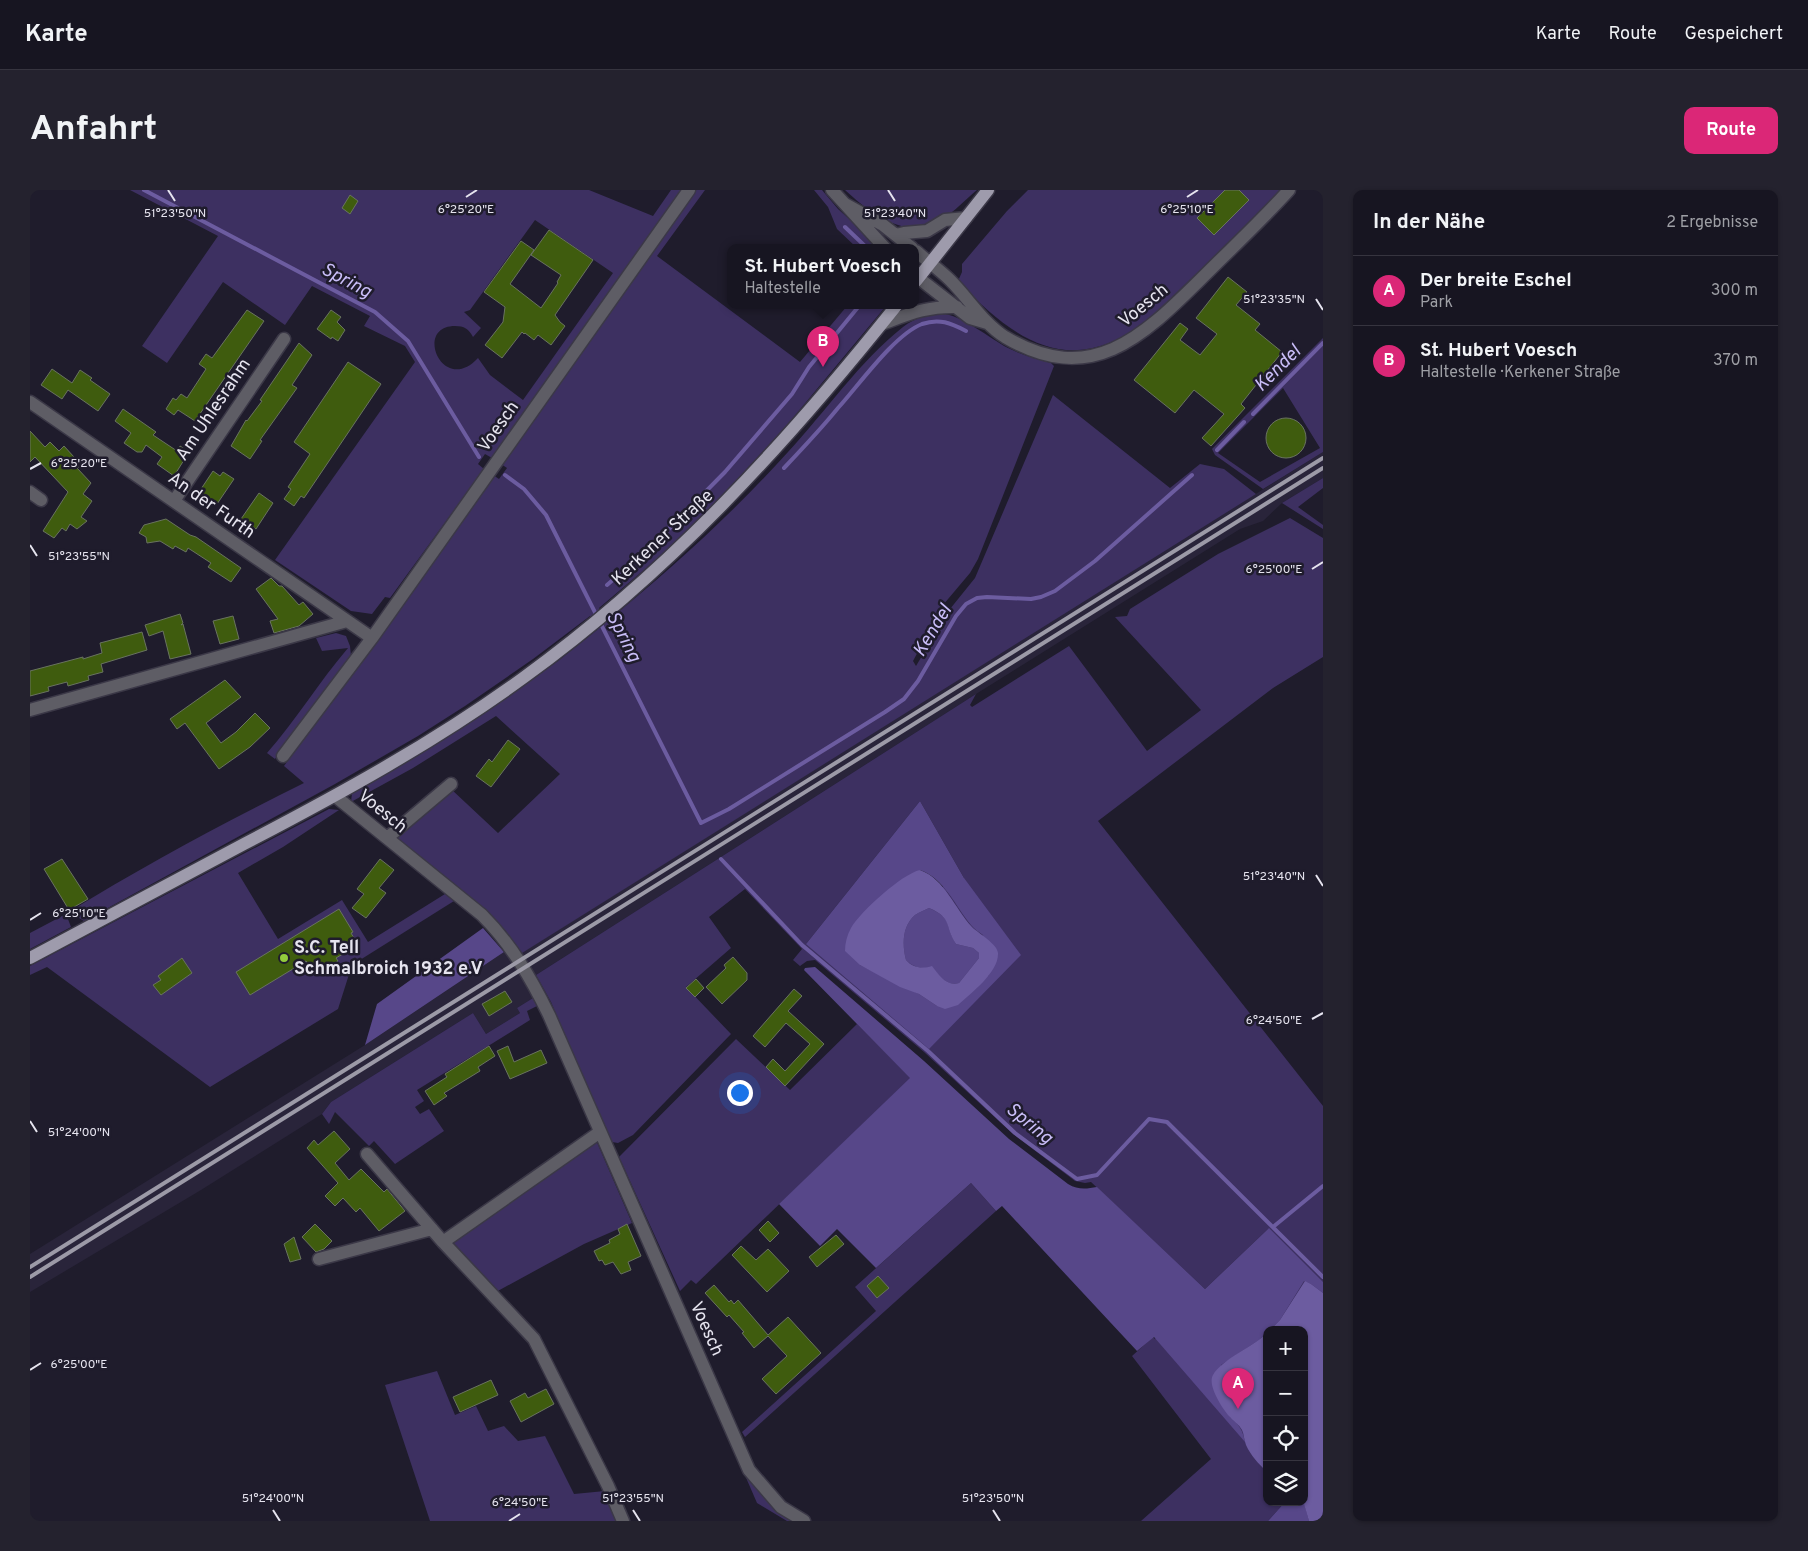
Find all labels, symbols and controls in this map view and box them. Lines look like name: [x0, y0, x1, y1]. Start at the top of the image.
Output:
text: Karte: [25, 20, 88, 50]
text: Karte: [1536, 23, 1581, 46]
text: Route: [1609, 23, 1657, 46]
text: Gespeichert: [1685, 23, 1783, 46]
button: Route: [1684, 107, 1778, 154]
text: Anfahrt: [30, 108, 157, 152]
text: 6°25'20"E: [438, 202, 494, 218]
text: 6°25'10"E: [1160, 202, 1214, 218]
text: 51°23'50"N: [144, 206, 206, 222]
text: 51°23'40"N: [864, 206, 926, 222]
text: In der Nähe: [1373, 209, 1485, 236]
text: 2 Ergebnisse: [1666, 213, 1758, 233]
popup: [727, 244, 919, 309]
text: St. Hubert Voesch: [744, 255, 902, 279]
water label: Spring: [317, 258, 376, 305]
text: Der breite Eschel: [1420, 269, 1572, 293]
text: Haltestelle: [744, 279, 821, 299]
street label: Voesch: [1115, 279, 1173, 333]
text: A: [1383, 281, 1395, 301]
text: 300 m: [1711, 281, 1758, 301]
text: 51°23'35"N: [1243, 292, 1305, 308]
text: Park: [1420, 293, 1453, 313]
pin: B: [807, 326, 839, 367]
text: St. Hubert Voesch: [1420, 339, 1577, 363]
water label: Kendel: [1249, 340, 1307, 398]
text: B: [1383, 351, 1395, 371]
text: 370 m: [1713, 351, 1758, 371]
street label: Am Uhlesrahm: [171, 354, 257, 466]
text: Haltestelle · Kerkener Straße: [1420, 363, 1620, 383]
street label: Voesch: [473, 397, 525, 457]
text: 6°25'20"E: [51, 456, 107, 472]
street label: An der Furth: [163, 467, 259, 545]
street label: Kerkener Straße: [607, 485, 719, 591]
text: 51°23'55"N: [48, 549, 110, 565]
text: 6°25'00"E: [1246, 562, 1302, 578]
water label: Kendel: [908, 599, 959, 662]
water label: Spring: [600, 608, 646, 667]
street label: Voesch: [353, 785, 411, 839]
text: 51°23'40"N: [1243, 869, 1305, 885]
text: 6°25'10"E: [52, 906, 106, 922]
place label: S.C. Tell Schmalbroich 1932 e.V: [294, 937, 483, 981]
marker: S.C. Tell Schmalbroich 1932 e.V: [278, 952, 290, 964]
text: 6°24'50"E: [1246, 1013, 1302, 1029]
your location: [727, 1080, 753, 1106]
water label: Spring: [1001, 1098, 1058, 1151]
text: 51°24'00"N: [48, 1125, 110, 1141]
street label: Voesch: [684, 1298, 728, 1360]
map controls: [1263, 1326, 1308, 1506]
button: +: [1263, 1326, 1308, 1371]
text: 6°25'00"E: [51, 1357, 107, 1373]
pin: A: [1222, 1368, 1254, 1409]
button: −: [1263, 1371, 1308, 1416]
button: locate: [1263, 1416, 1308, 1461]
button: layers: [1263, 1461, 1308, 1506]
text: 51°24'00"N: [242, 1491, 304, 1507]
text: 51°23'55"N: [602, 1491, 664, 1507]
text: 51°23'50"N: [962, 1491, 1024, 1507]
text: 6°24'50"E: [492, 1495, 548, 1511]

